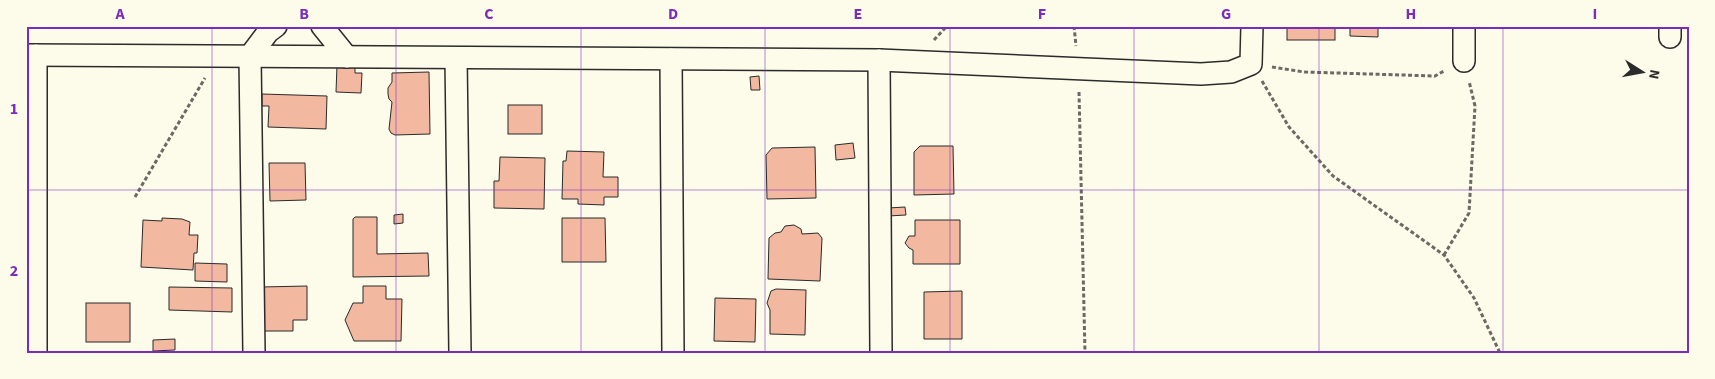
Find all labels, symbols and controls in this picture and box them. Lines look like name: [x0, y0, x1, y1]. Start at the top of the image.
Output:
text: A: [114, 3, 125, 25]
text: B: [299, 3, 309, 25]
text: C: [484, 3, 494, 25]
text: D: [668, 3, 678, 25]
text: E: [854, 3, 862, 25]
text: F: [1038, 3, 1046, 25]
text: G: [1221, 3, 1231, 25]
text: H: [1406, 3, 1416, 25]
text: I: [1593, 3, 1597, 25]
north arrow: [1618, 48, 1668, 98]
text: N: [1643, 68, 1664, 81]
text: 1: [10, 98, 18, 120]
text: 2: [10, 260, 18, 282]

